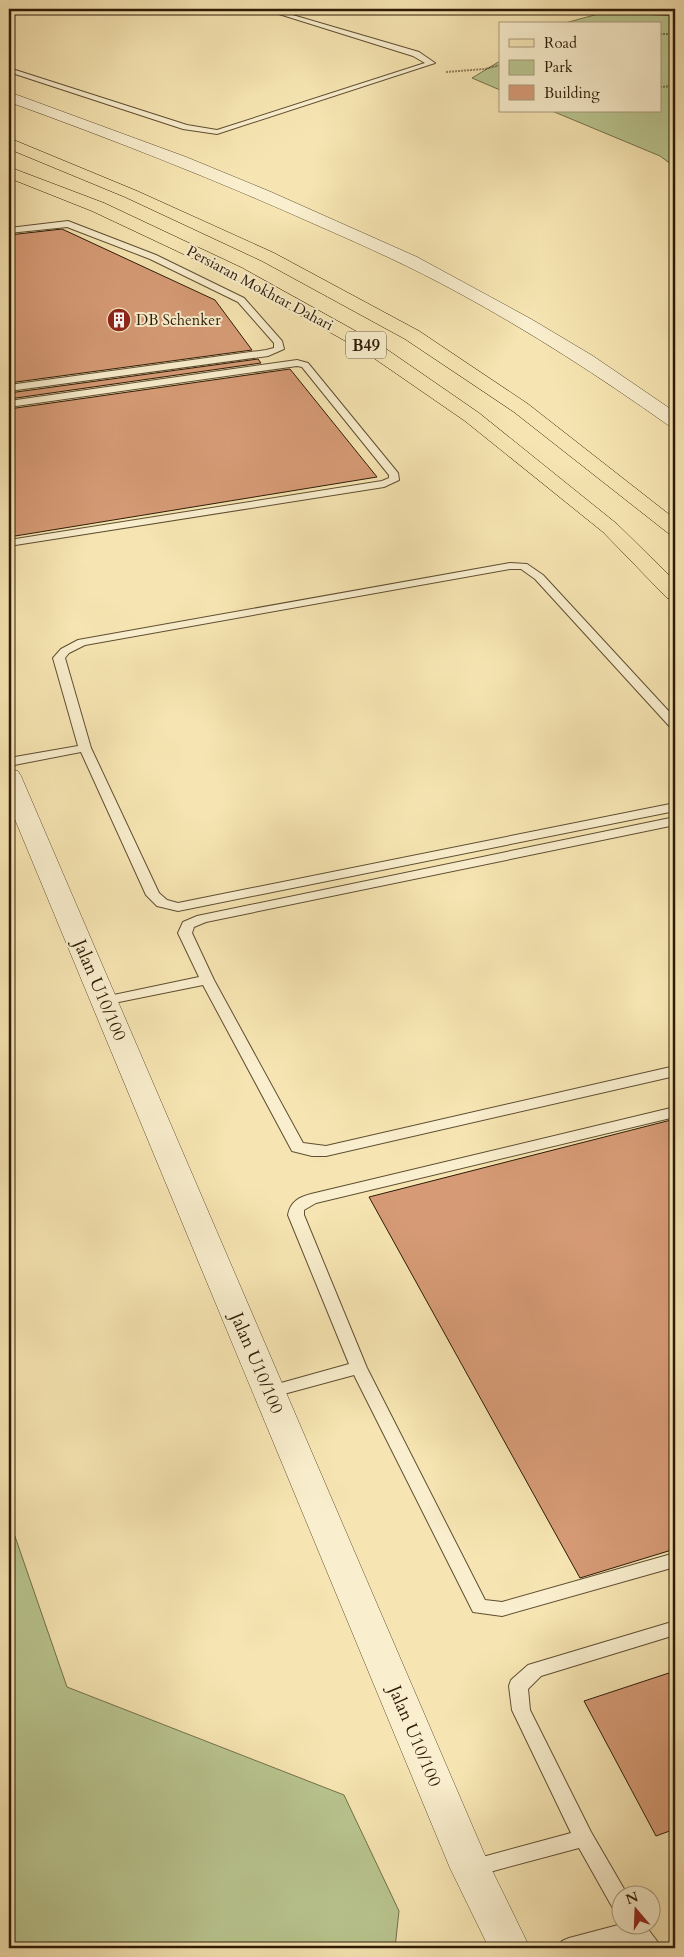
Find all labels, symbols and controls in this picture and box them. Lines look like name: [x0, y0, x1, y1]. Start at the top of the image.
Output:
legend: [499, 22, 662, 112]
text: Road: [544, 33, 577, 53]
text: Park: [544, 57, 573, 77]
text: Building: [544, 83, 600, 103]
street label: Persiaran Mokhtar Dahari: [183, 241, 337, 335]
building icon: DB Schenker: [106, 307, 132, 333]
place label: DB Schenker: [136, 310, 221, 330]
road number: B49: [346, 332, 386, 358]
street label: Jalan U10/100: [66, 933, 132, 1045]
street label: Jalan U10/100: [223, 1306, 289, 1418]
street label: Jalan U10/100: [381, 1679, 447, 1791]
north arrow: [612, 1884, 662, 1934]
text: N: [623, 1887, 641, 1909]

